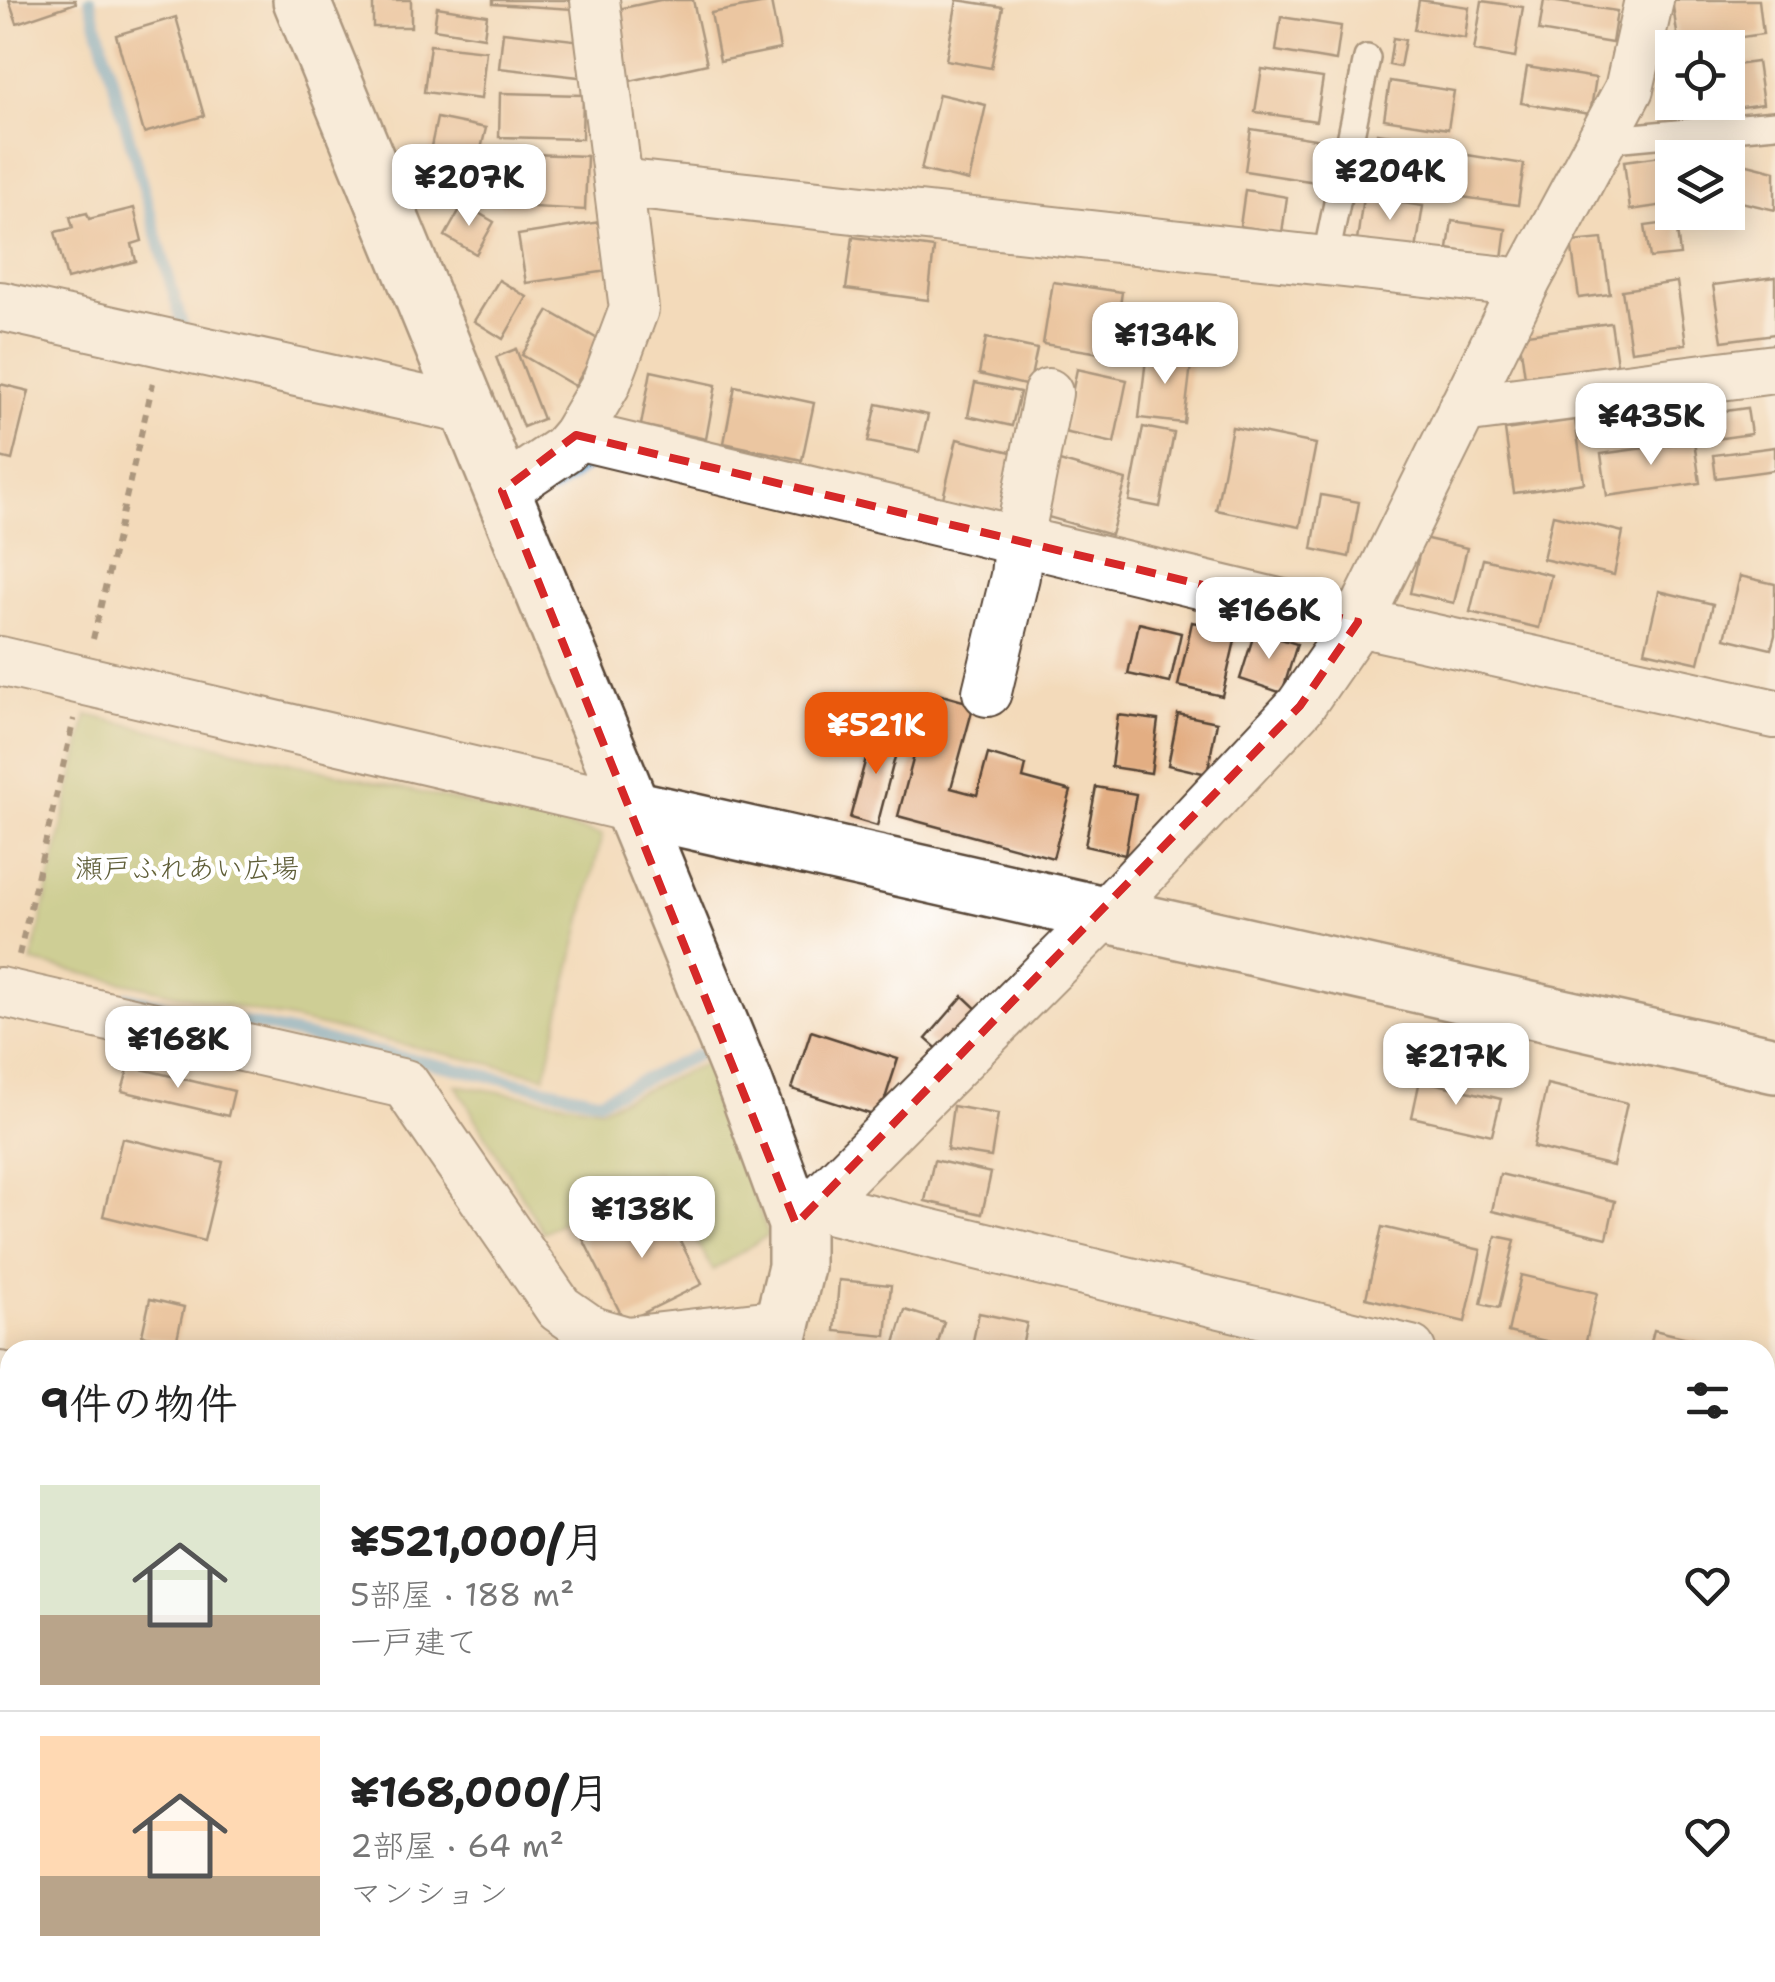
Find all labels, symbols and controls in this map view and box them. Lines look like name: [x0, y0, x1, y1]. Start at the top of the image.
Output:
map controls: [1655, 30, 1745, 230]
button: locate: [1655, 30, 1745, 120]
pin: ¥204K: [1320, 138, 1460, 223]
button: layers: [1655, 140, 1745, 230]
pin: ¥207K: [399, 144, 539, 229]
text: ¥204K: [1335, 149, 1445, 192]
text: ¥207K: [414, 155, 524, 198]
pin: ¥134K: [1095, 302, 1235, 387]
text: ¥134K: [1114, 313, 1216, 356]
pin: ¥435K: [1581, 383, 1721, 468]
text: ¥435K: [1597, 394, 1705, 437]
pin: ¥166K: [1199, 577, 1339, 662]
text: ¥166K: [1218, 588, 1320, 631]
pin: ¥521K: [806, 692, 946, 777]
text: ¥521K: [827, 703, 925, 746]
park label: 瀬戸ふれあい広場: [75, 849, 299, 887]
pin: ¥168K: [108, 1006, 248, 1091]
text: ¥168K: [127, 1017, 229, 1060]
pin: ¥217K: [1386, 1023, 1526, 1108]
text: ¥217K: [1405, 1034, 1507, 1077]
pin: ¥138K: [572, 1176, 712, 1261]
text: ¥138K: [591, 1187, 693, 1230]
icon: filters: [1680, 1373, 1735, 1428]
text: 9件の物件: [40, 1375, 237, 1431]
text: ¥521,000/月: [350, 1513, 605, 1569]
icon: home: [120, 1525, 240, 1645]
icon: heart: [1680, 1558, 1735, 1613]
text: 5部屋 · 188 m²: [350, 1573, 575, 1616]
text: 一戸建て: [350, 1620, 478, 1663]
text: ¥168,000/月: [350, 1764, 610, 1820]
icon: home: [120, 1776, 240, 1896]
icon: heart: [1680, 1809, 1735, 1864]
text: 2部屋 · 64 m²: [350, 1824, 564, 1867]
text: マンション: [350, 1871, 509, 1914]

